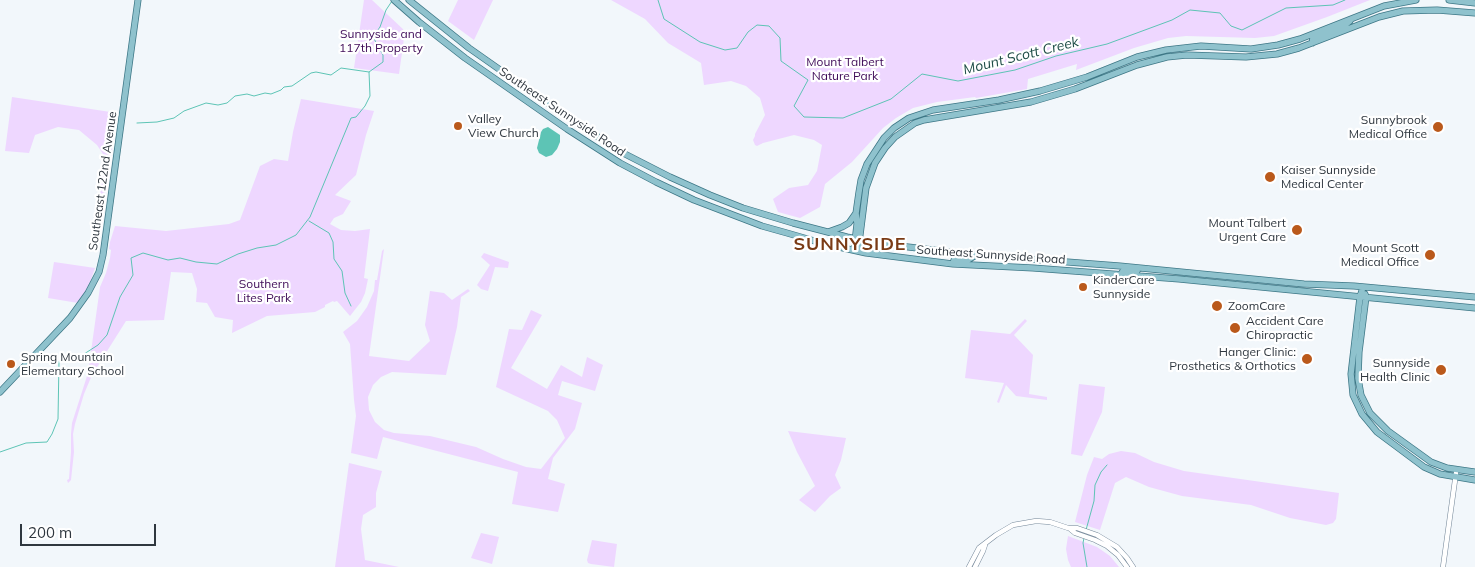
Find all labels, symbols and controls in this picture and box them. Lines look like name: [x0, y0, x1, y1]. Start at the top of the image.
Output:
park label: Sunnyside and 117th Property: [339, 27, 423, 55]
water label: Mount Scott Creek: [961, 34, 1081, 78]
park label: Mount Talbert Nature Park: [806, 55, 884, 83]
street label: Southeast Sunnyside Road: [496, 64, 628, 160]
street label: Southeast 122nd Avenue: [86, 111, 120, 251]
place label: Valley View Church: [468, 112, 539, 140]
place label: Sunnybrook Medical Office: [1349, 113, 1427, 141]
marker: Valley View Church: [452, 120, 464, 132]
marker: Sunnybrook Medical Office: [1431, 120, 1445, 134]
place label: Kaiser Sunnyside Medical Center: [1281, 163, 1376, 191]
marker: Kaiser Sunnyside Medical Center: [1263, 170, 1277, 184]
place label: Mount Talbert Urgent Care: [1209, 216, 1286, 244]
marker: Mount Talbert Urgent Care: [1290, 223, 1304, 237]
district label: SUNNYSIDE: [792, 234, 908, 256]
place label: Mount Scott Medical Office: [1341, 241, 1419, 269]
street label: Southeast Sunnyside Road: [916, 243, 1066, 267]
marker: Mount Scott Medical Office: [1423, 248, 1437, 262]
place label: KinderCare Sunnyside: [1093, 273, 1155, 301]
park label: Southern Lites Park: [237, 277, 291, 305]
marker: KinderCare Sunnyside: [1077, 281, 1089, 293]
marker: ZoomCare: [1210, 299, 1224, 313]
place label: ZoomCare: [1228, 299, 1285, 313]
place label: Accident Care Chiropractic: [1246, 314, 1323, 342]
marker: Accident Care Chiropractic: [1228, 321, 1242, 335]
place label: Hanger Clinic: Prosthetics & Orthotics: [1169, 345, 1296, 373]
place label: Spring Mountain Elementary School: [21, 350, 124, 378]
marker: Hanger Clinic: Prosthetics & Orthotics: [1300, 352, 1314, 366]
place label: Sunnyside Health Clinic: [1360, 356, 1430, 384]
marker: Spring Mountain Elementary School: [5, 358, 17, 370]
marker: Sunnyside Health Clinic: [1434, 363, 1448, 377]
scale bar: [22, 514, 159, 546]
text: 200 m: [28, 523, 72, 542]

